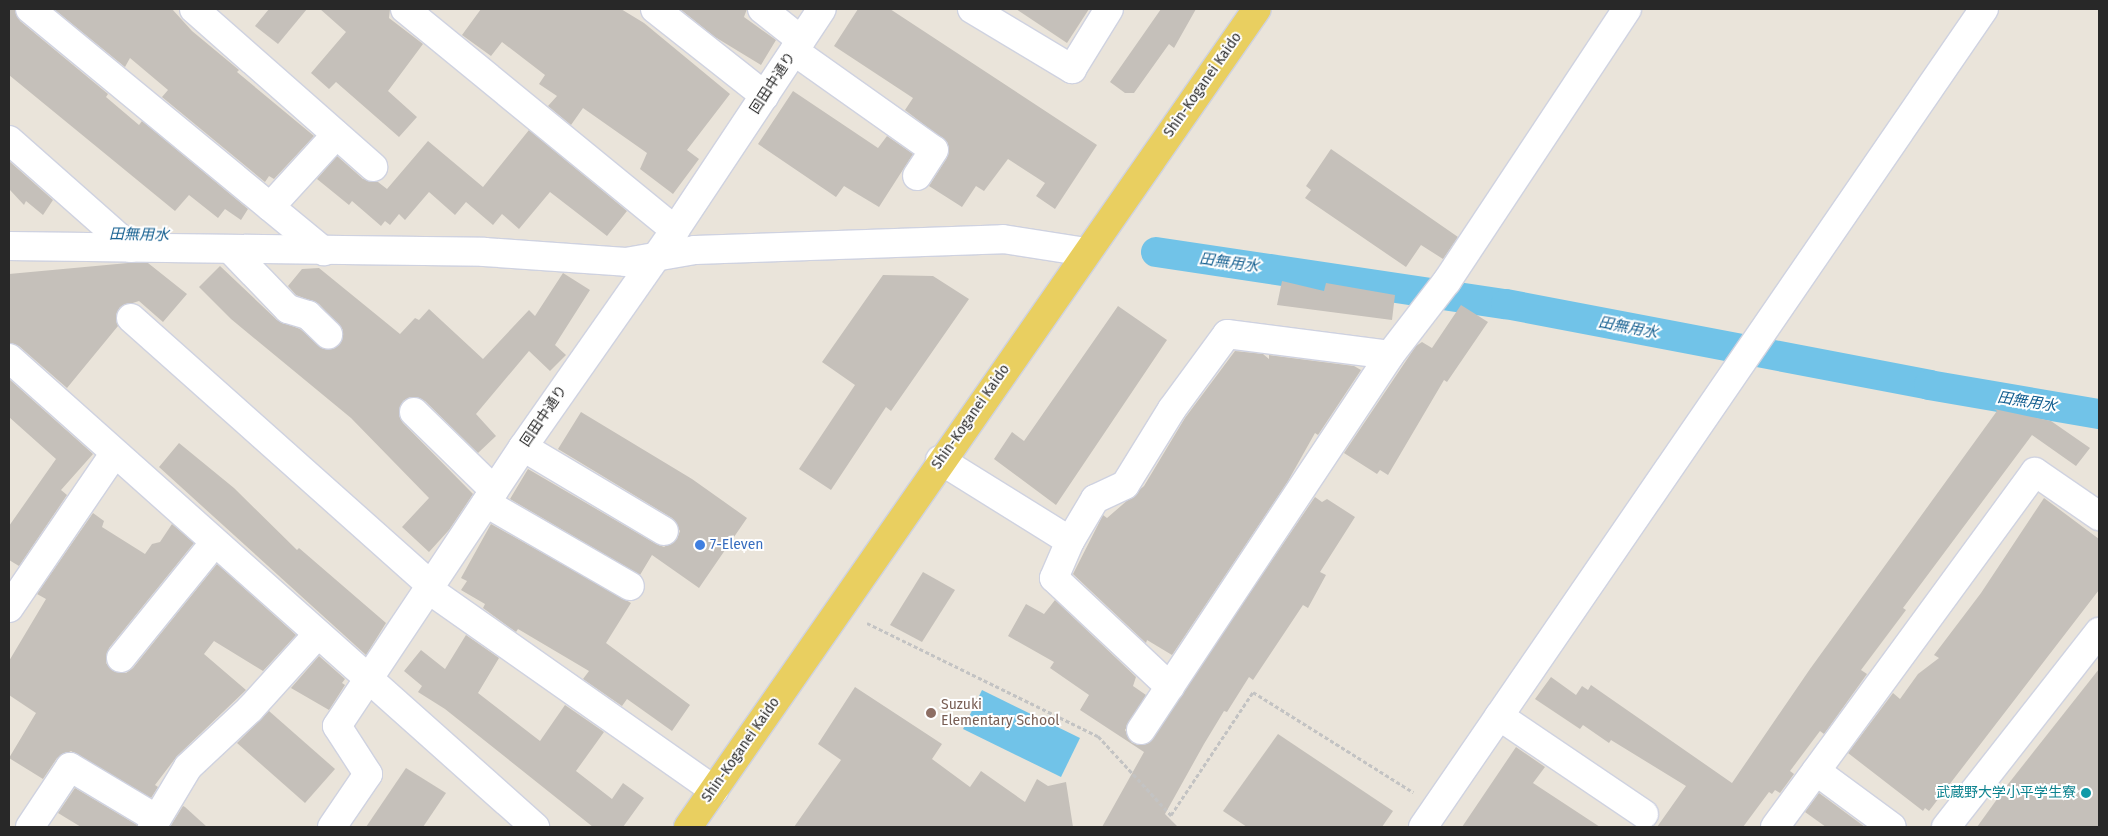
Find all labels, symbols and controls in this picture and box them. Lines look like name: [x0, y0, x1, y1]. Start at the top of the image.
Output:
street label: Shin-Koganei Kaido: [1160, 29, 1246, 141]
street label: 回田中通り: [747, 49, 799, 117]
water label: 田無用水: [109, 225, 169, 245]
water label: 田無用水: [1198, 250, 1260, 276]
water label: 田無用水: [1597, 313, 1659, 343]
street label: Shin-Koganei Kaido: [928, 361, 1014, 473]
street label: 回田中通り: [517, 382, 571, 450]
water label: 田無用水: [1996, 388, 2058, 416]
place label: 7-Eleven: [710, 537, 764, 553]
marker: 7-Eleven: [694, 539, 706, 551]
street label: Shin-Koganei Kaido: [698, 694, 784, 806]
place label: Suzuki Elementary School: [941, 697, 1059, 730]
marker: Suzuki Elementary School: [925, 707, 937, 719]
place label: 武蔵野大学小平学生寮: [1936, 785, 2076, 801]
marker: 武蔵野大学小平学生寮: [2080, 787, 2092, 799]

